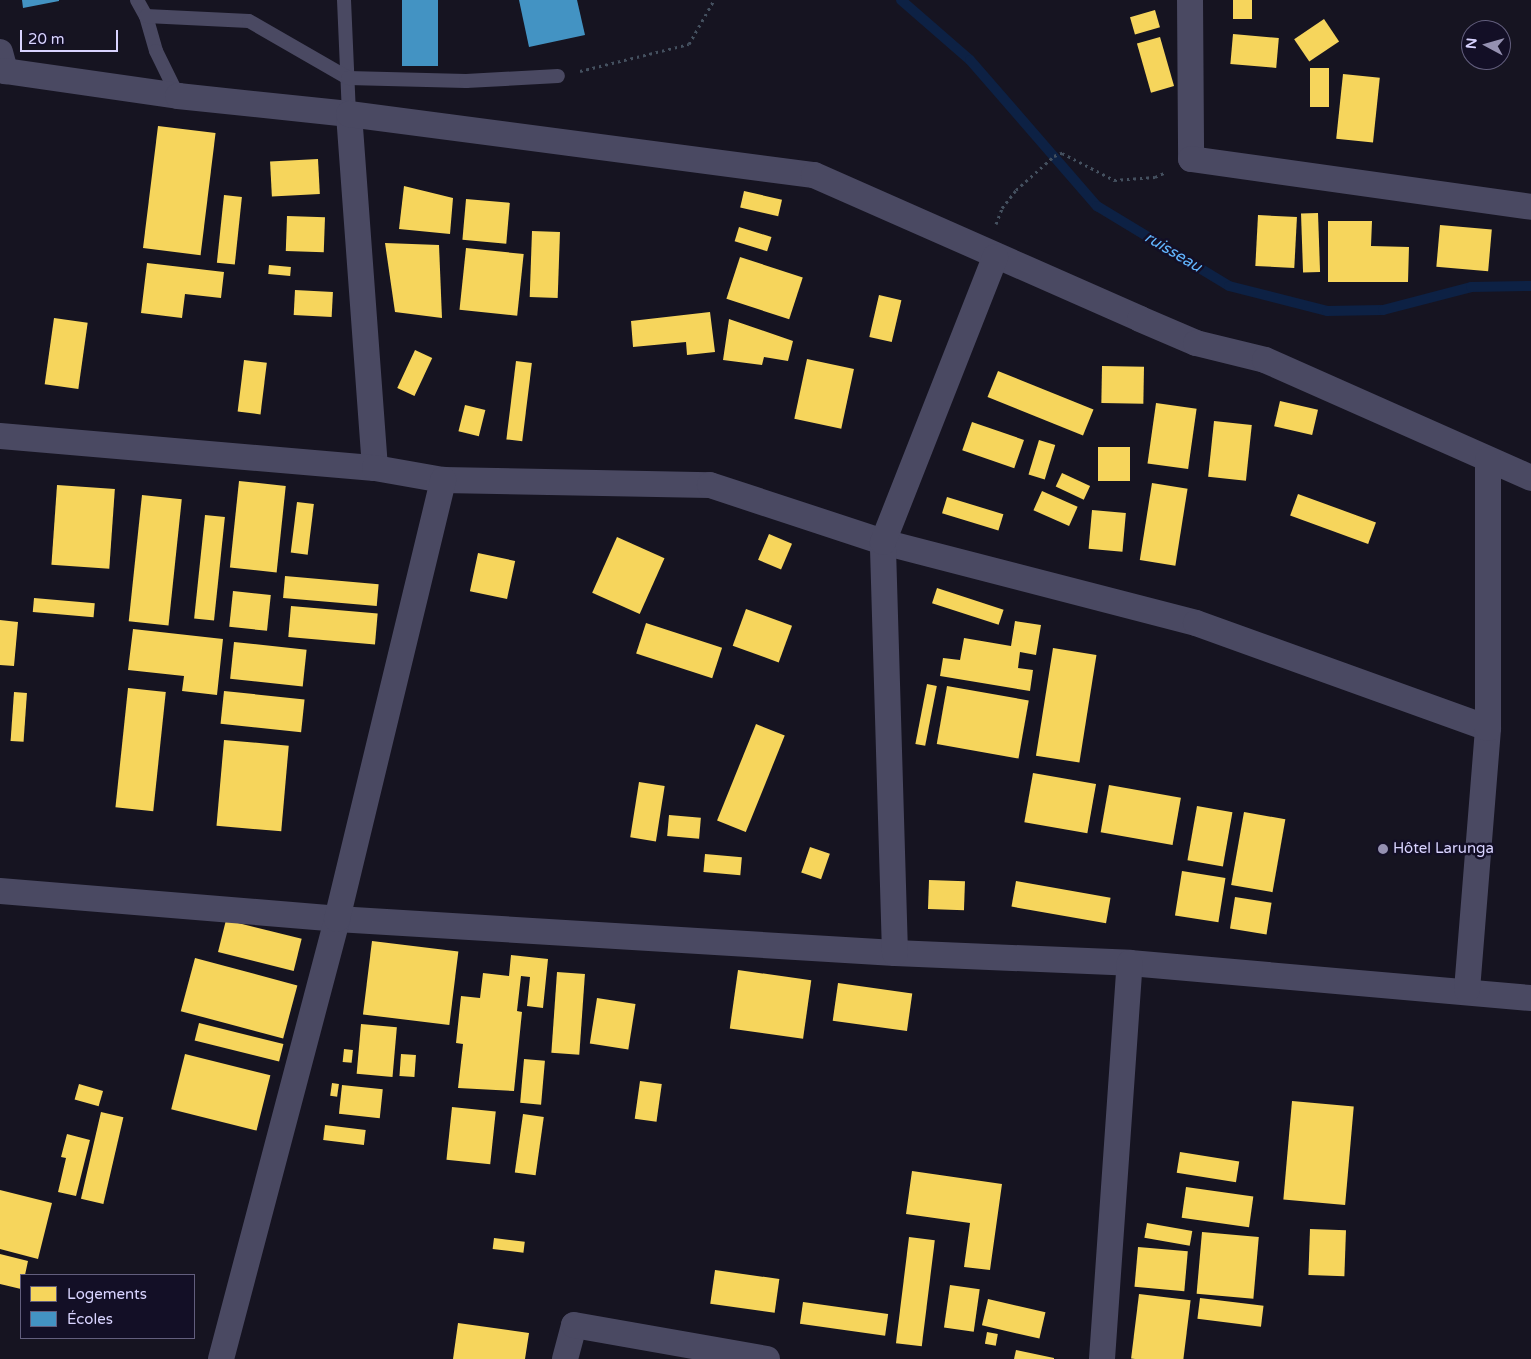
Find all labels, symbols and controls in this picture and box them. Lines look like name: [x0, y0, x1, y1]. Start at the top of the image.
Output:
scale bar: [22, 20, 120, 52]
north arrow: [1461, 20, 1511, 70]
text: 20 m: [28, 30, 65, 48]
text: N: [1463, 37, 1481, 50]
water label: ruisseau: [1141, 228, 1205, 276]
place label: Hôtel Larunga: [1393, 840, 1494, 858]
marker: Hôtel Larunga: [1377, 843, 1389, 855]
legend: [20, 1274, 195, 1339]
text: Logements: [67, 1285, 147, 1303]
text: Écoles: [67, 1310, 113, 1328]

